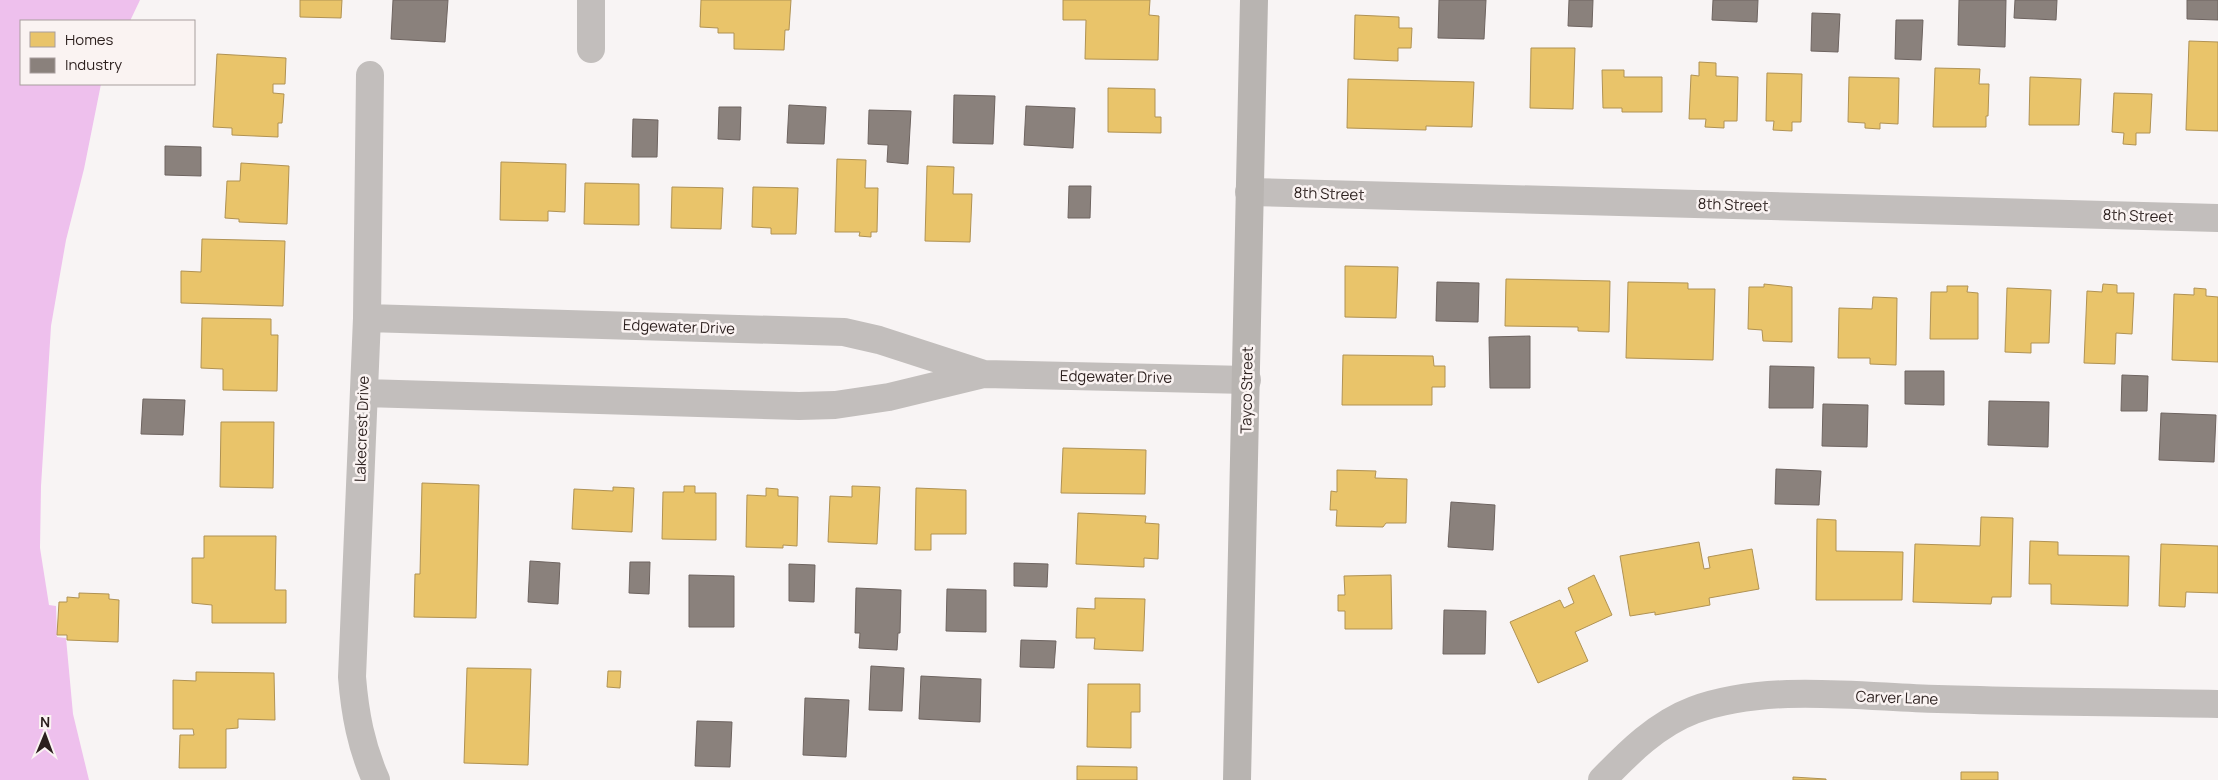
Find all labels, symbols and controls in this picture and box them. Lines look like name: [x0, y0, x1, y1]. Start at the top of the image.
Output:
legend: [20, 20, 195, 85]
text: Homes: [65, 29, 114, 50]
text: Industry: [65, 54, 122, 75]
street label: 8th Street: [1293, 182, 1365, 205]
street label: 8th Street: [1697, 193, 1769, 216]
street label: 8th Street: [2102, 204, 2174, 227]
street label: Edgewater Drive: [623, 314, 736, 339]
street label: Tayco Street: [1235, 346, 1258, 434]
street label: Edgewater Drive: [1060, 365, 1172, 388]
street label: Lakecrest Drive: [349, 375, 374, 482]
street label: Carver Lane: [1855, 686, 1939, 709]
north arrow: [20, 710, 70, 760]
text: N: [40, 712, 50, 731]

